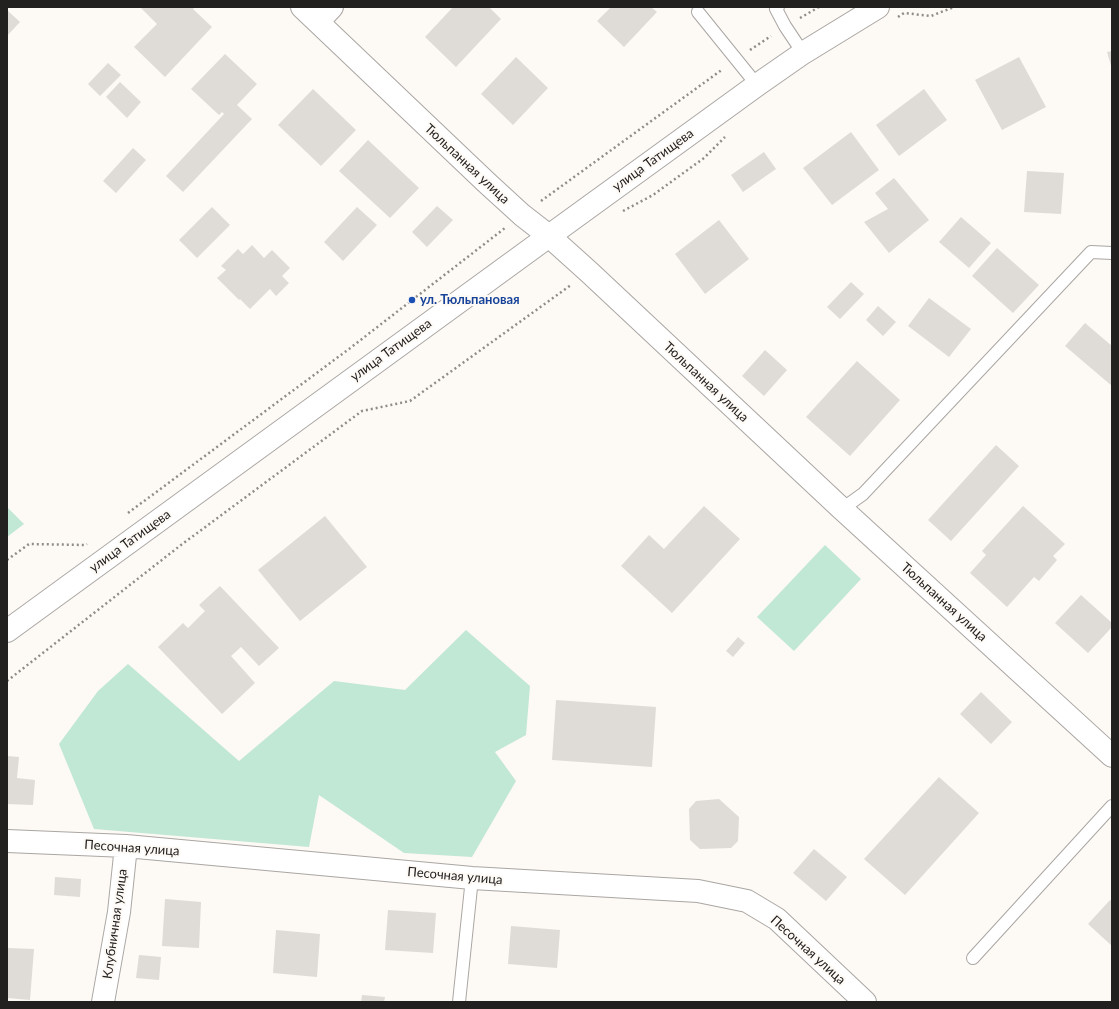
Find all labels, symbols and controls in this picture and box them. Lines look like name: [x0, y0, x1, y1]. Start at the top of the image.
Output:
street label: Тюльпанная улица: [421, 121, 513, 207]
street label: улица Татищева: [609, 125, 697, 195]
place label: ул. Тюльпановая: [420, 292, 520, 308]
marker: ул. Тюльпановая: [407, 295, 417, 305]
street label: улица Татищева: [347, 315, 435, 385]
street label: Тюльпанная улица: [660, 339, 752, 425]
street label: улица Татищева: [86, 506, 174, 576]
street label: Тюльпанная улица: [898, 559, 990, 645]
street label: Песочная улица: [84, 837, 180, 859]
street label: Песочная улица: [407, 864, 503, 888]
street label: Клубничная улица: [100, 868, 130, 980]
street label: Песочная улица: [767, 912, 849, 988]

